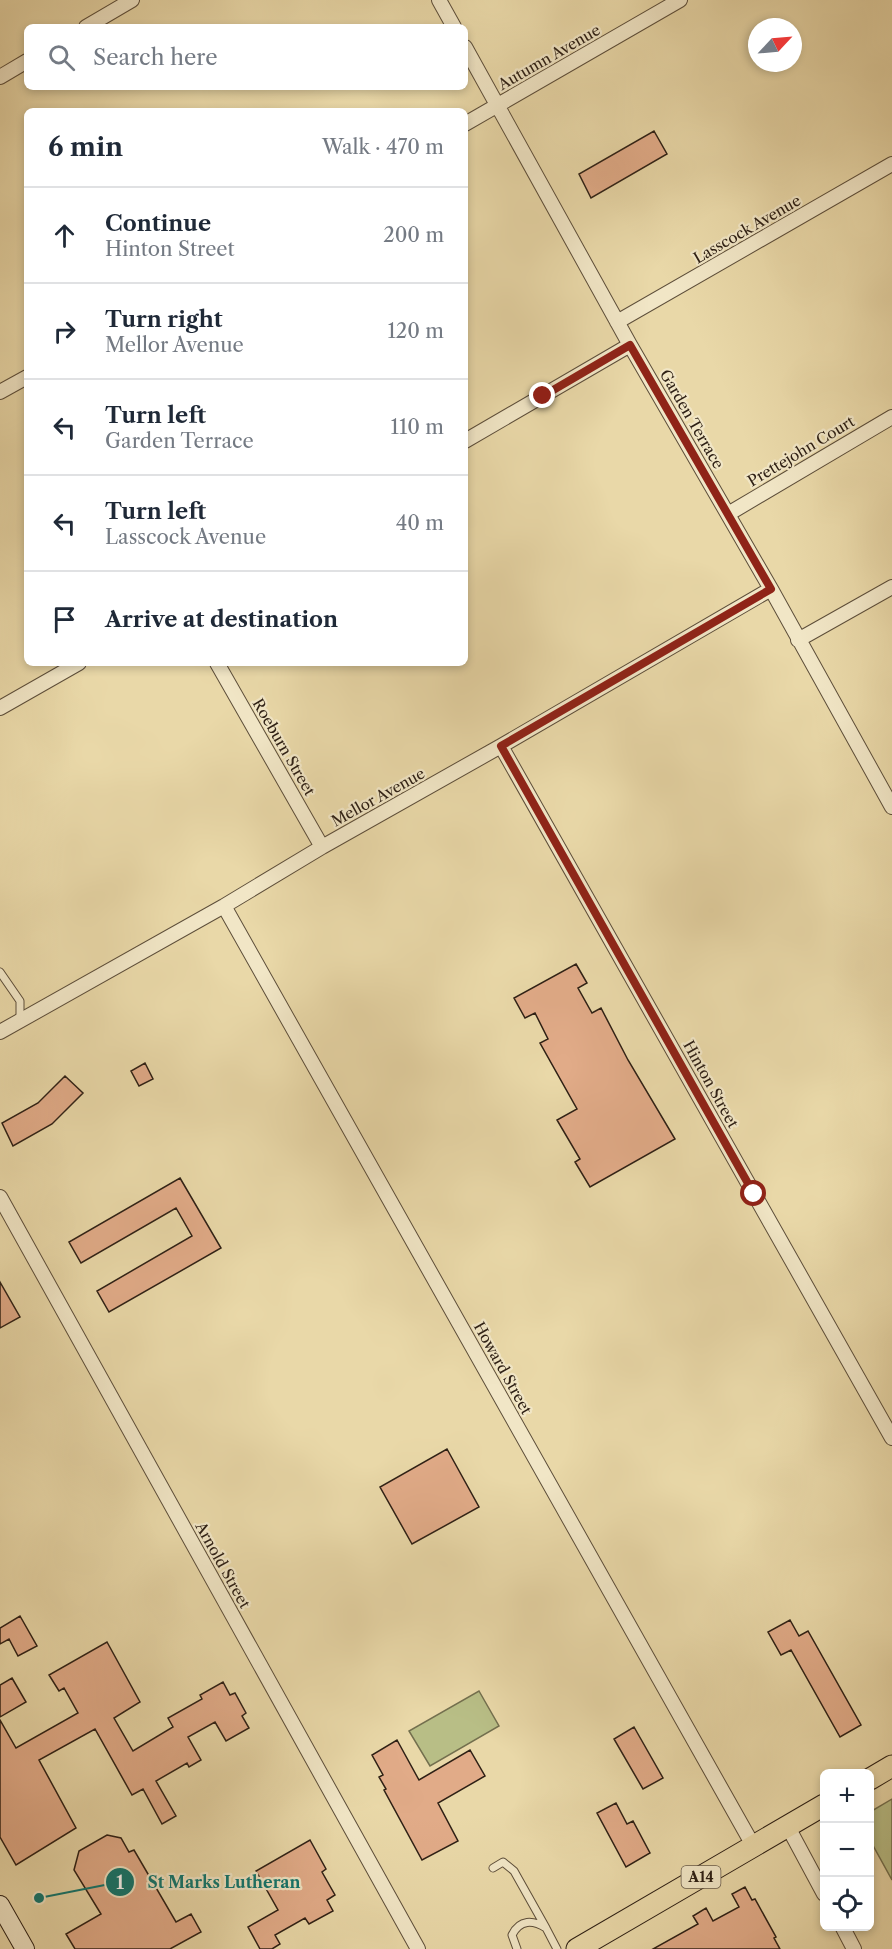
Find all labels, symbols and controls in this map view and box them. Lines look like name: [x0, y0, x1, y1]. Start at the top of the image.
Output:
north arrow: [748, 18, 802, 72]
street label: Autumn Avenue: [494, 20, 603, 94]
search box: [24, 24, 468, 90]
icon: search: [45, 41, 78, 74]
text: Search here: [93, 44, 218, 71]
text: 6 min: [48, 131, 123, 163]
text: Walk · 470 m: [322, 135, 444, 159]
street label: Lasscock Avenue: [690, 191, 804, 267]
text: Continue: [105, 210, 211, 237]
icon: ahead: [48, 219, 81, 252]
text: 200 m: [383, 223, 444, 247]
text: Hinton Street: [105, 237, 235, 261]
text: Turn right: [105, 306, 223, 333]
icon: right: [48, 315, 81, 348]
text: 120 m: [387, 319, 444, 343]
text: Mellor Avenue: [105, 333, 244, 357]
street label: Garden Terrace: [656, 366, 728, 472]
route end: [529, 382, 555, 408]
text: Turn left: [105, 402, 206, 429]
icon: left: [48, 411, 81, 444]
street label: Prettejohn Court: [744, 411, 858, 490]
text: 110 m: [391, 415, 444, 439]
text: Garden Terrace: [105, 429, 254, 453]
text: Turn left: [105, 498, 206, 525]
icon: left: [48, 507, 81, 540]
text: 40 m: [396, 511, 444, 535]
text: Lasscock Avenue: [105, 525, 266, 549]
icon: arrive: [48, 603, 81, 636]
text: Arrive at destination: [105, 606, 338, 633]
street label: Roeburn Street: [249, 695, 320, 800]
street label: Mellor Avenue: [328, 763, 428, 831]
street label: Hinton Street: [679, 1037, 743, 1132]
route start: [740, 1180, 766, 1206]
street label: Howard Street: [470, 1318, 537, 1418]
street label: Arnold Street: [191, 1517, 255, 1612]
map controls: [820, 1769, 874, 1931]
button: +: [820, 1769, 874, 1823]
button: −: [820, 1823, 874, 1877]
callout: St Marks Lutheran: [105, 1865, 312, 1899]
road number: A14: [682, 1866, 720, 1888]
text: 1: [116, 1872, 124, 1894]
text: St Marks Lutheran: [147, 1872, 301, 1892]
button: locate: [820, 1877, 874, 1931]

